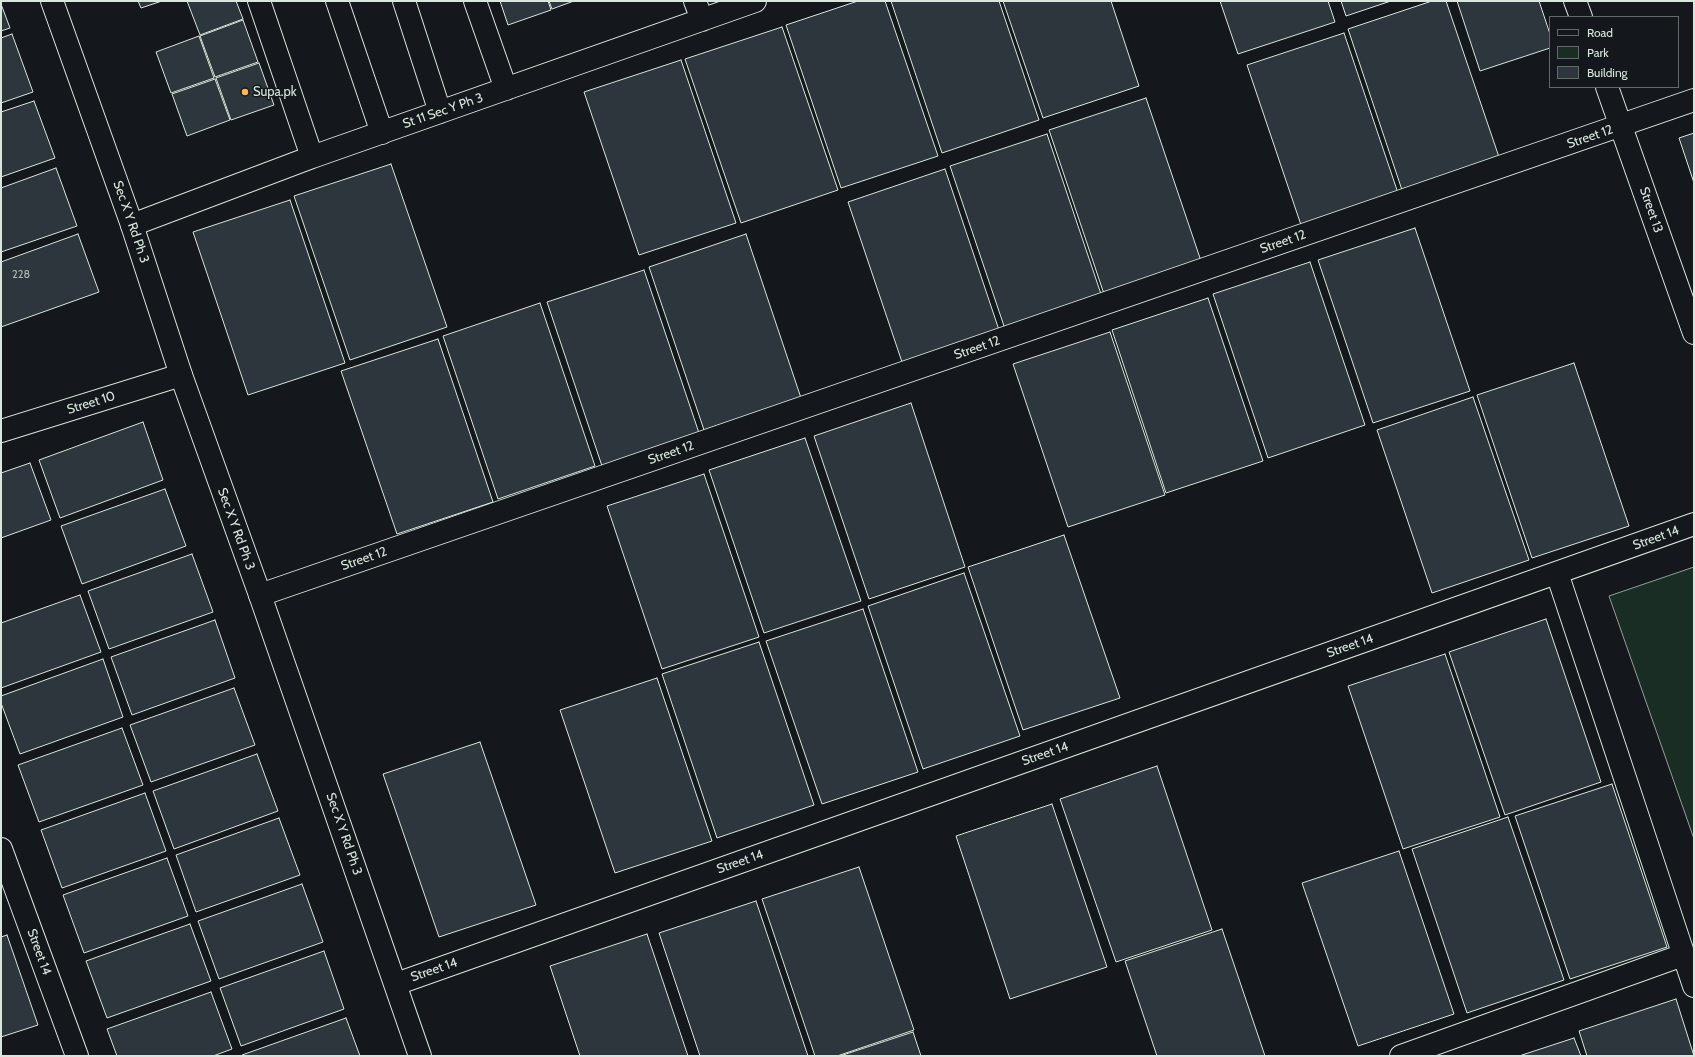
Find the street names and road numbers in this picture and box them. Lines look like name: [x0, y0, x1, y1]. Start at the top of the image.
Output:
street label: St 11 Sec Y Ph 3: [401, 90, 485, 132]
street label: Street 12: [1565, 122, 1615, 152]
street label: Sec X Y Rd Ph 3: [110, 179, 152, 265]
street label: Street 13: [1636, 185, 1666, 235]
street label: Street 12: [1258, 227, 1308, 257]
street label: Street 12: [952, 333, 1002, 363]
street label: Street 10: [65, 388, 117, 418]
street label: Street 12: [646, 438, 696, 468]
street label: Sec X Y Rd Ph 3: [214, 486, 258, 572]
street label: Street 14: [1631, 522, 1681, 554]
street label: Street 12: [339, 544, 389, 574]
street label: Street 14: [1325, 631, 1375, 661]
street label: Street 14: [1020, 739, 1070, 769]
street label: Sec X Y Rd Ph 3: [323, 791, 365, 877]
street label: Street 14: [715, 847, 765, 877]
street label: Street 14: [23, 927, 55, 977]
street label: Street 14: [409, 955, 459, 985]

